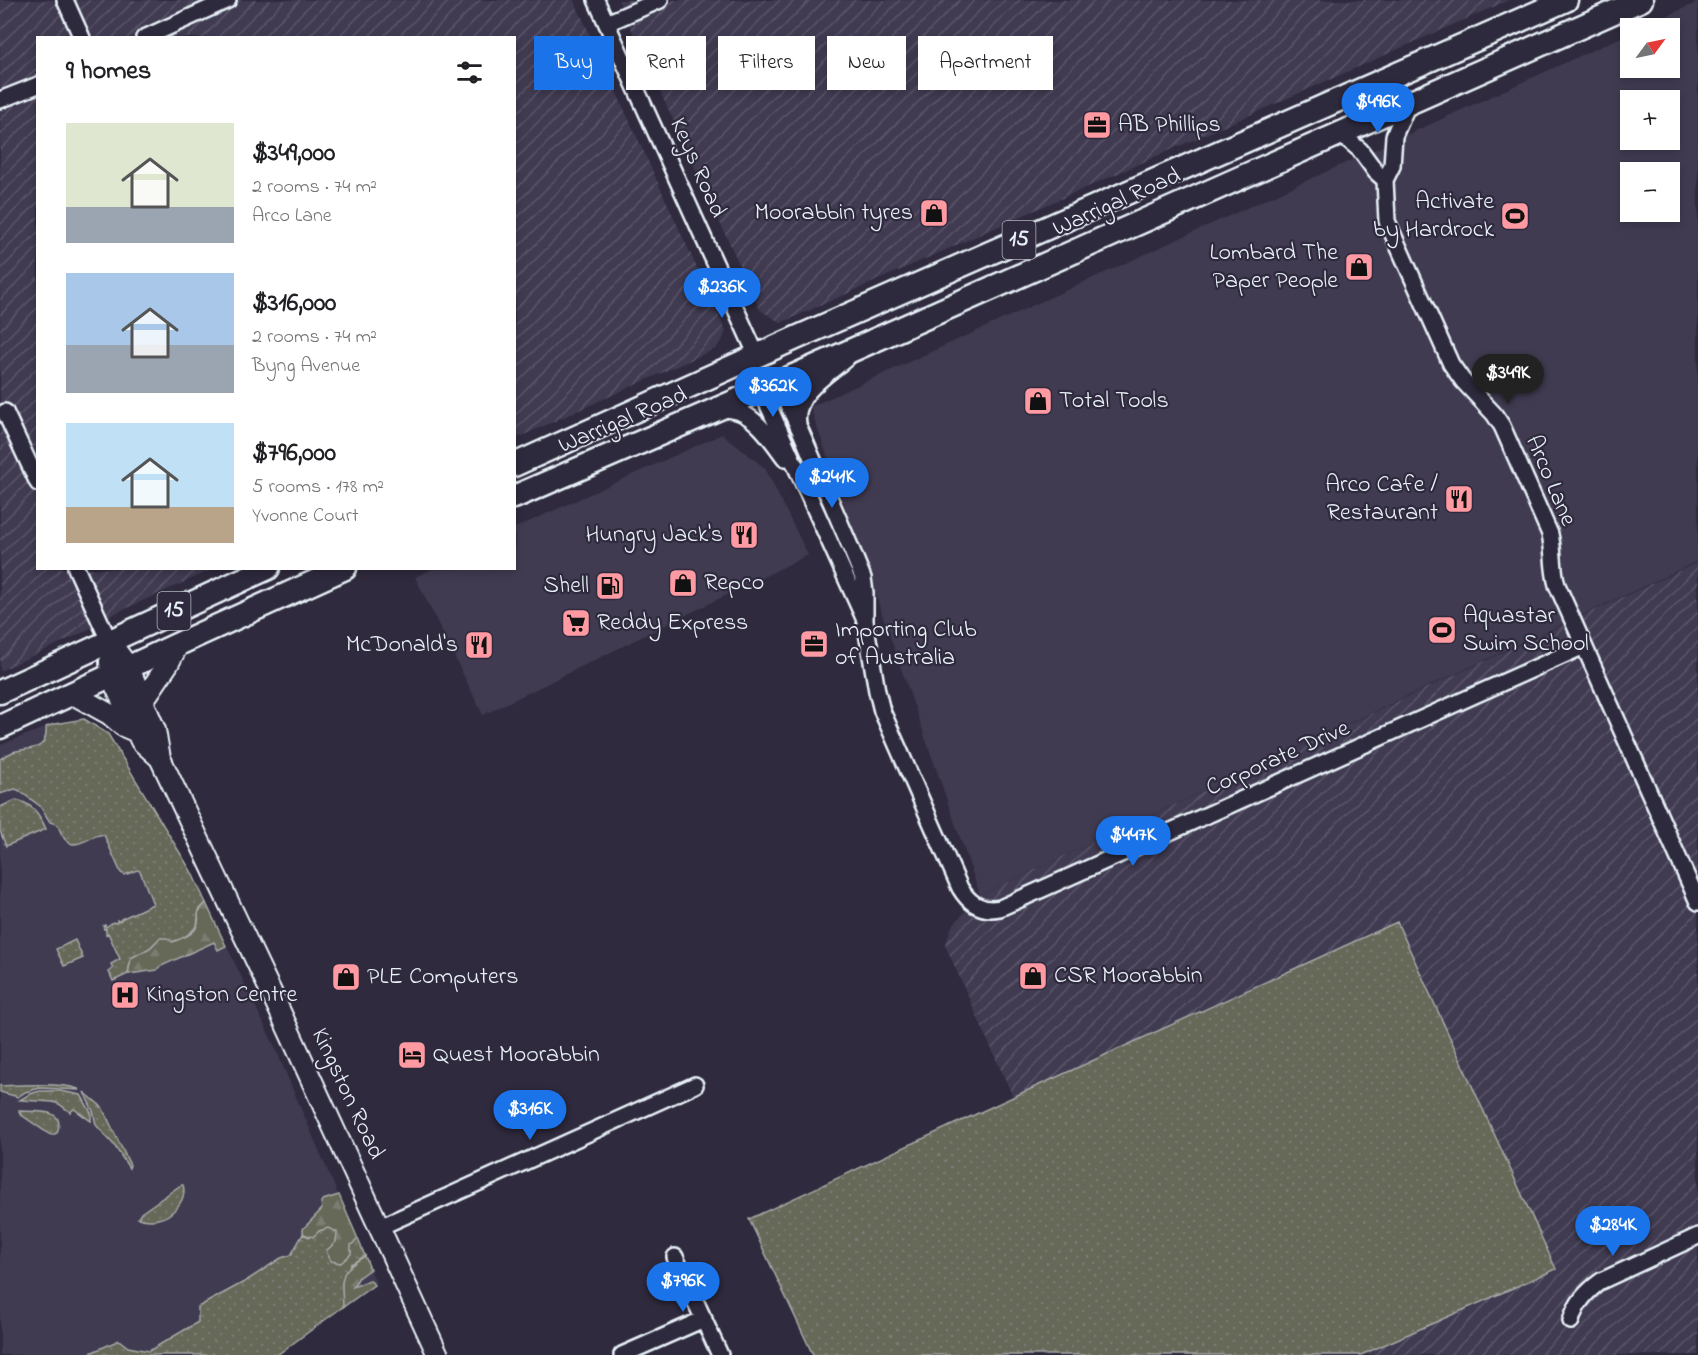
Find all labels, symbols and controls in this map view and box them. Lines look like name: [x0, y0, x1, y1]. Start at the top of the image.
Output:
north arrow: [1620, 18, 1680, 78]
map controls: [1620, 18, 1680, 222]
chip: Buy: [534, 36, 614, 90]
chip: Rent: [626, 36, 706, 90]
chip: Filters: [718, 36, 815, 90]
chip: New: [827, 36, 906, 90]
chip: Apartment: [918, 36, 1053, 90]
text: 9 homes: [66, 53, 151, 91]
icon: filters: [453, 56, 486, 89]
pin: $496K: [1336, 83, 1420, 134]
text: $496K: [1356, 88, 1400, 117]
button: +: [1620, 90, 1680, 150]
place label: AB Phillips: [1118, 108, 1221, 143]
office icon: AB Phillips: [1081, 109, 1113, 141]
street label: Keys Road: [659, 112, 735, 224]
text: $349,000: [252, 135, 335, 173]
icon: home: [114, 147, 186, 219]
street label: Warrigal Road: [1047, 159, 1187, 247]
button: −: [1620, 162, 1680, 222]
text: 2 rooms · 74 m²: [252, 173, 377, 202]
place label: Activate by Hardrock: [1373, 185, 1494, 249]
place label: Moorabbin tyres: [754, 196, 913, 232]
shop icon: Moorabbin tyres: [918, 197, 950, 229]
sports icon: Activate by Hardrock: [1499, 200, 1531, 232]
text: Arco Lane: [252, 202, 332, 231]
road number: 15: [1002, 221, 1036, 259]
place label: Lombard The Paper People: [1210, 236, 1338, 299]
shop icon: Lombard The Paper People: [1343, 251, 1375, 283]
pin: $236K: [680, 268, 764, 319]
text: $236K: [698, 273, 746, 302]
text: $316,000: [252, 285, 336, 323]
icon: home: [114, 297, 186, 369]
text: 2 rooms · 74 m²: [252, 323, 377, 352]
text: Byng Avenue: [252, 352, 360, 381]
pin: $349K: [1466, 354, 1550, 405]
text: $349K: [1486, 359, 1530, 388]
pin: $362K: [731, 367, 815, 418]
text: $362K: [749, 372, 797, 401]
street label: Warrigal Road: [553, 378, 693, 464]
place label: Total Tools: [1059, 384, 1169, 419]
shop icon: Total Tools: [1022, 385, 1054, 417]
street label: Arco Lane: [1515, 430, 1585, 532]
text: $796,000: [252, 435, 336, 473]
icon: home: [114, 447, 186, 519]
pin: $241K: [790, 458, 874, 509]
text: $241K: [809, 463, 855, 492]
place label: Arco Cafe / Restaurant: [1325, 468, 1439, 531]
text: 5 rooms · 178 m²: [252, 473, 384, 502]
restaurant icon: Arco Cafe / Restaurant: [1443, 483, 1475, 515]
text: Yvonne Court: [252, 502, 359, 531]
place label: Hungry Jack's: [585, 518, 723, 554]
restaurant icon: Hungry Jack's: [728, 519, 760, 551]
place label: Repco: [704, 566, 764, 601]
shop icon: Repco: [667, 567, 699, 599]
place label: Shell: [543, 569, 589, 604]
fuel station icon: Shell: [594, 570, 626, 602]
road number: 15: [158, 592, 190, 630]
place label: Aquastar Swim School: [1463, 599, 1589, 662]
place label: Reddy Express: [597, 606, 748, 642]
supermarket icon: Reddy Express: [560, 607, 592, 639]
place label: Importing Club of Australia: [835, 613, 977, 676]
sports icon: Aquastar Swim School: [1426, 614, 1458, 646]
place label: McDonald's: [346, 628, 458, 663]
office icon: Importing Club of Australia: [798, 628, 830, 660]
restaurant icon: McDonald's: [463, 629, 495, 661]
street label: Corporate Drive: [1201, 712, 1356, 806]
pin: $447K: [1091, 816, 1175, 867]
text: $447K: [1110, 821, 1156, 850]
place label: CSR Moorabbin: [1054, 959, 1203, 994]
place label: PLE Computers: [367, 960, 518, 995]
shop icon: CSR Moorabbin: [1017, 960, 1049, 992]
shop icon: PLE Computers: [330, 961, 362, 993]
place label: Kingston Centre: [146, 978, 297, 1013]
hospital icon: Kingston Centre: [109, 979, 141, 1011]
street label: Kingston Road: [301, 1023, 393, 1166]
place label: Quest Moorabbin: [433, 1038, 600, 1073]
hotel icon: Quest Moorabbin: [396, 1039, 428, 1071]
pin: $316K: [488, 1090, 572, 1141]
text: $316K: [507, 1095, 553, 1124]
pin: $284K: [1571, 1206, 1655, 1257]
text: $284K: [1589, 1211, 1637, 1240]
pin: $796K: [641, 1262, 725, 1313]
text: $796K: [661, 1267, 705, 1296]

